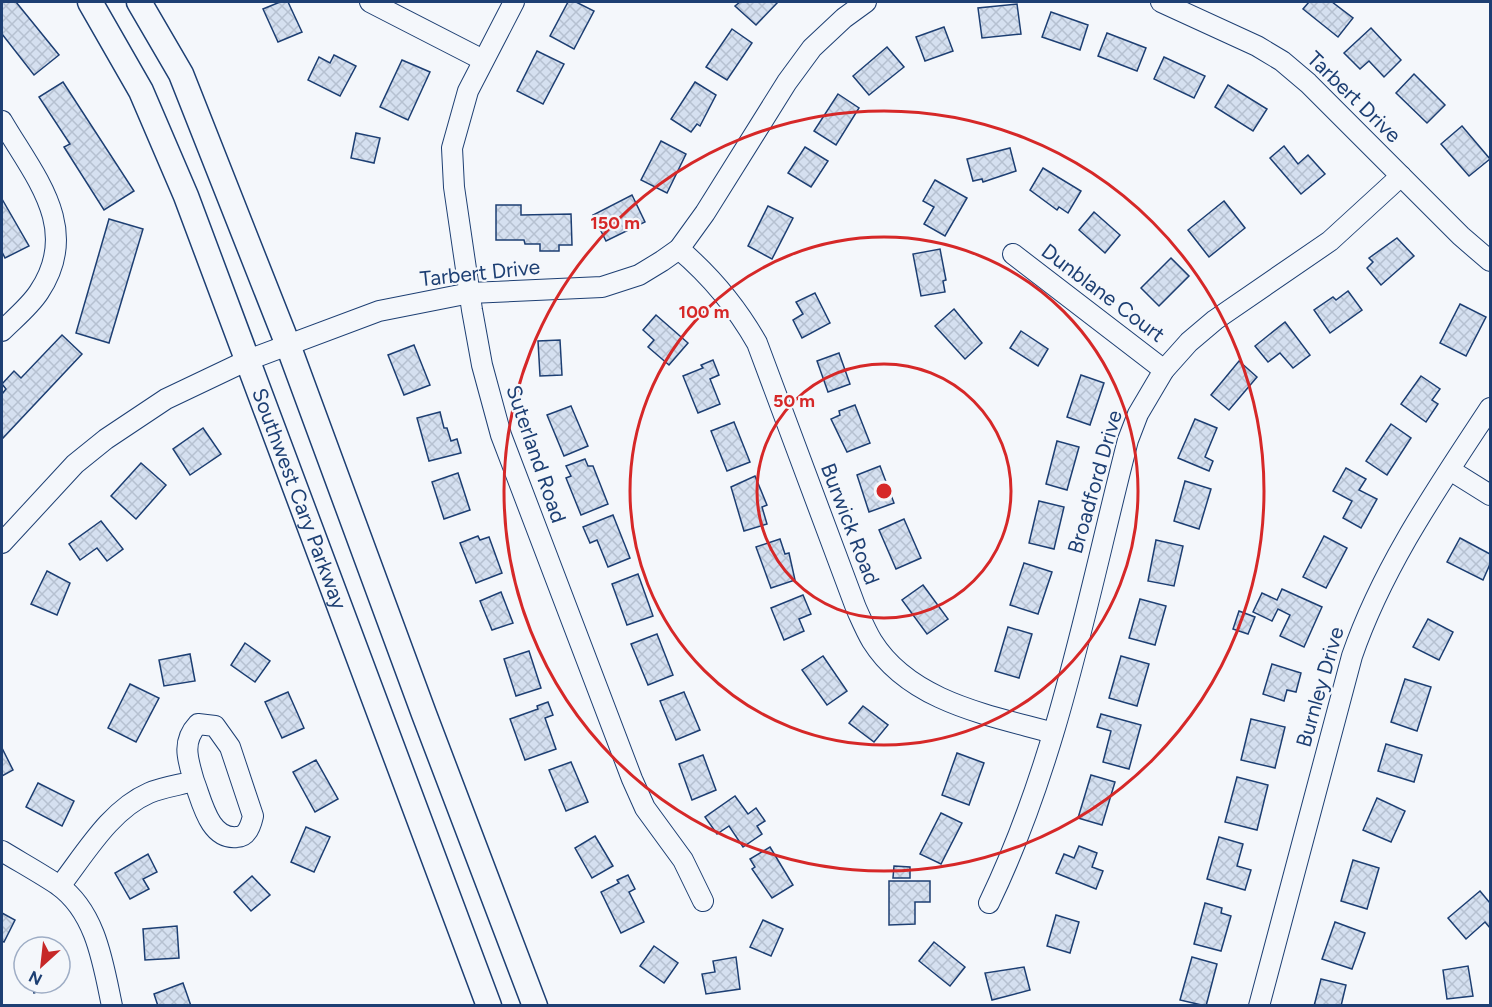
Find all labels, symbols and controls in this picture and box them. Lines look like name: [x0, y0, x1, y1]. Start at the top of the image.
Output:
street label: Tarbert Drive: [1302, 46, 1406, 148]
text: 150 m: [590, 212, 640, 234]
street label: Dunblane Court: [1037, 238, 1170, 347]
street label: Tarbert Drive: [419, 254, 541, 291]
text: 100 m: [679, 301, 729, 323]
street label: Suterland Road: [501, 382, 572, 526]
street label: Southwest Cary Parkway: [247, 385, 352, 612]
text: 50 m: [773, 390, 815, 412]
street label: Broadford Drive: [1062, 407, 1127, 557]
street label: Burwick Road: [816, 460, 885, 588]
centre of rings: [874, 481, 894, 501]
street label: Burnley Drive: [1290, 624, 1349, 750]
north arrow: [12, 935, 72, 995]
text: N: [26, 967, 45, 989]

